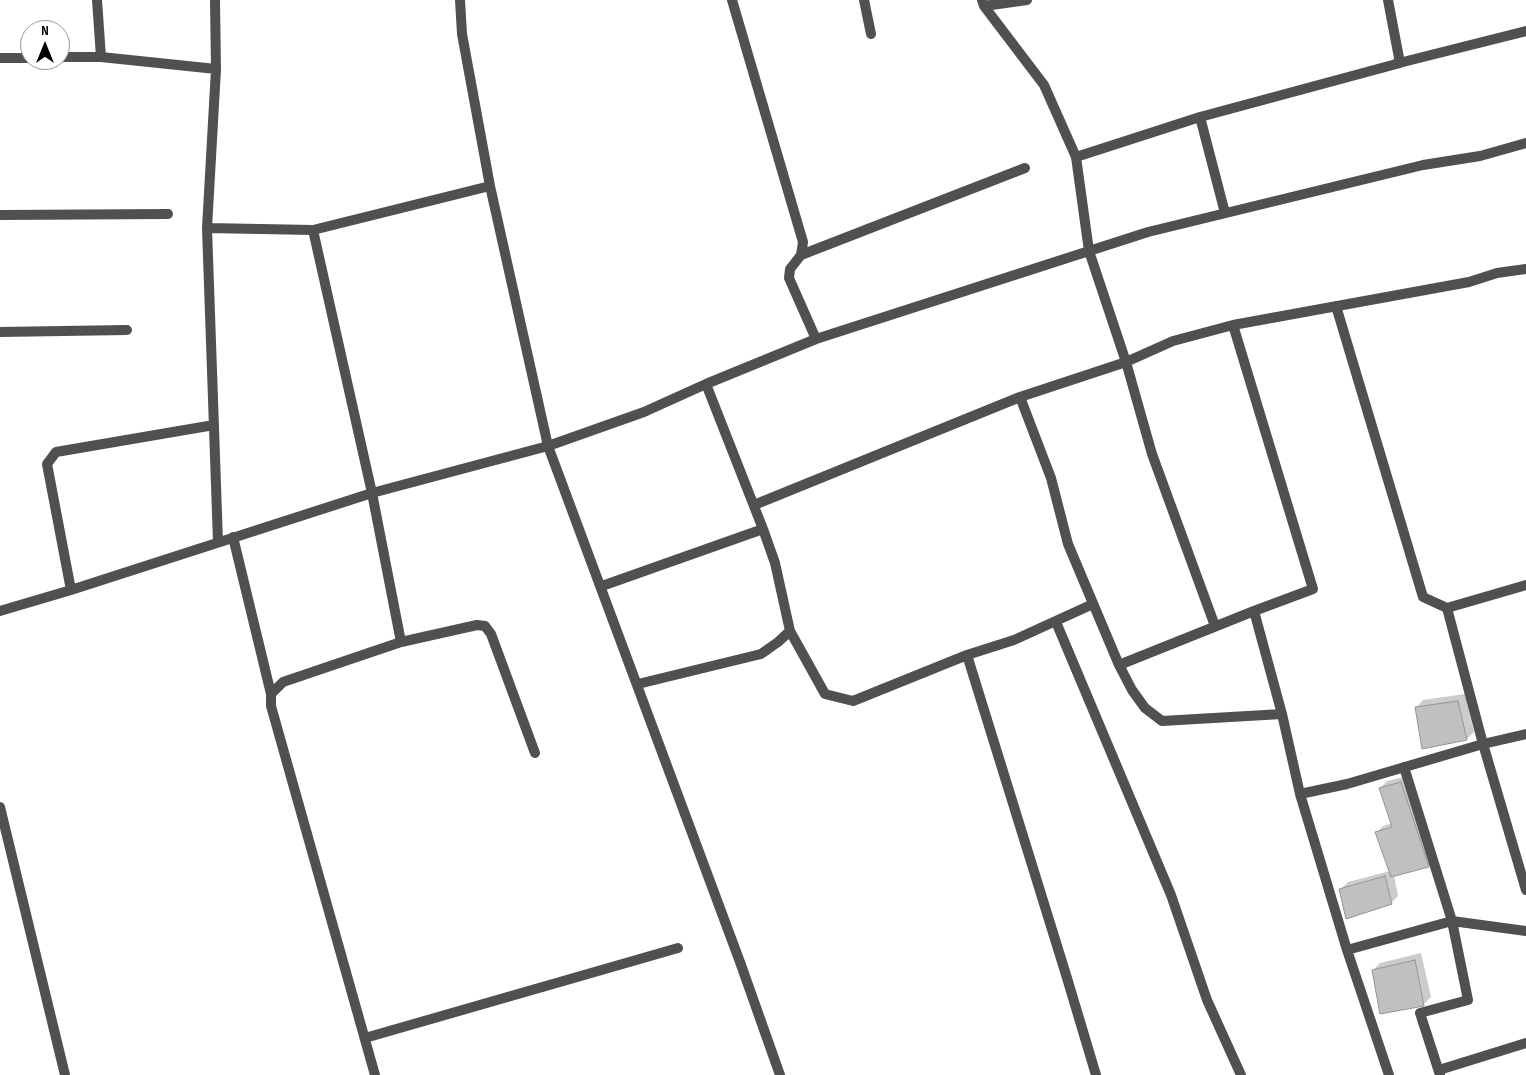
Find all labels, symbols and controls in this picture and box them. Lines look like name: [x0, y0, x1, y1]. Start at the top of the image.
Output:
north arrow: [20, 20, 70, 70]
text: N: [41, 22, 49, 39]

